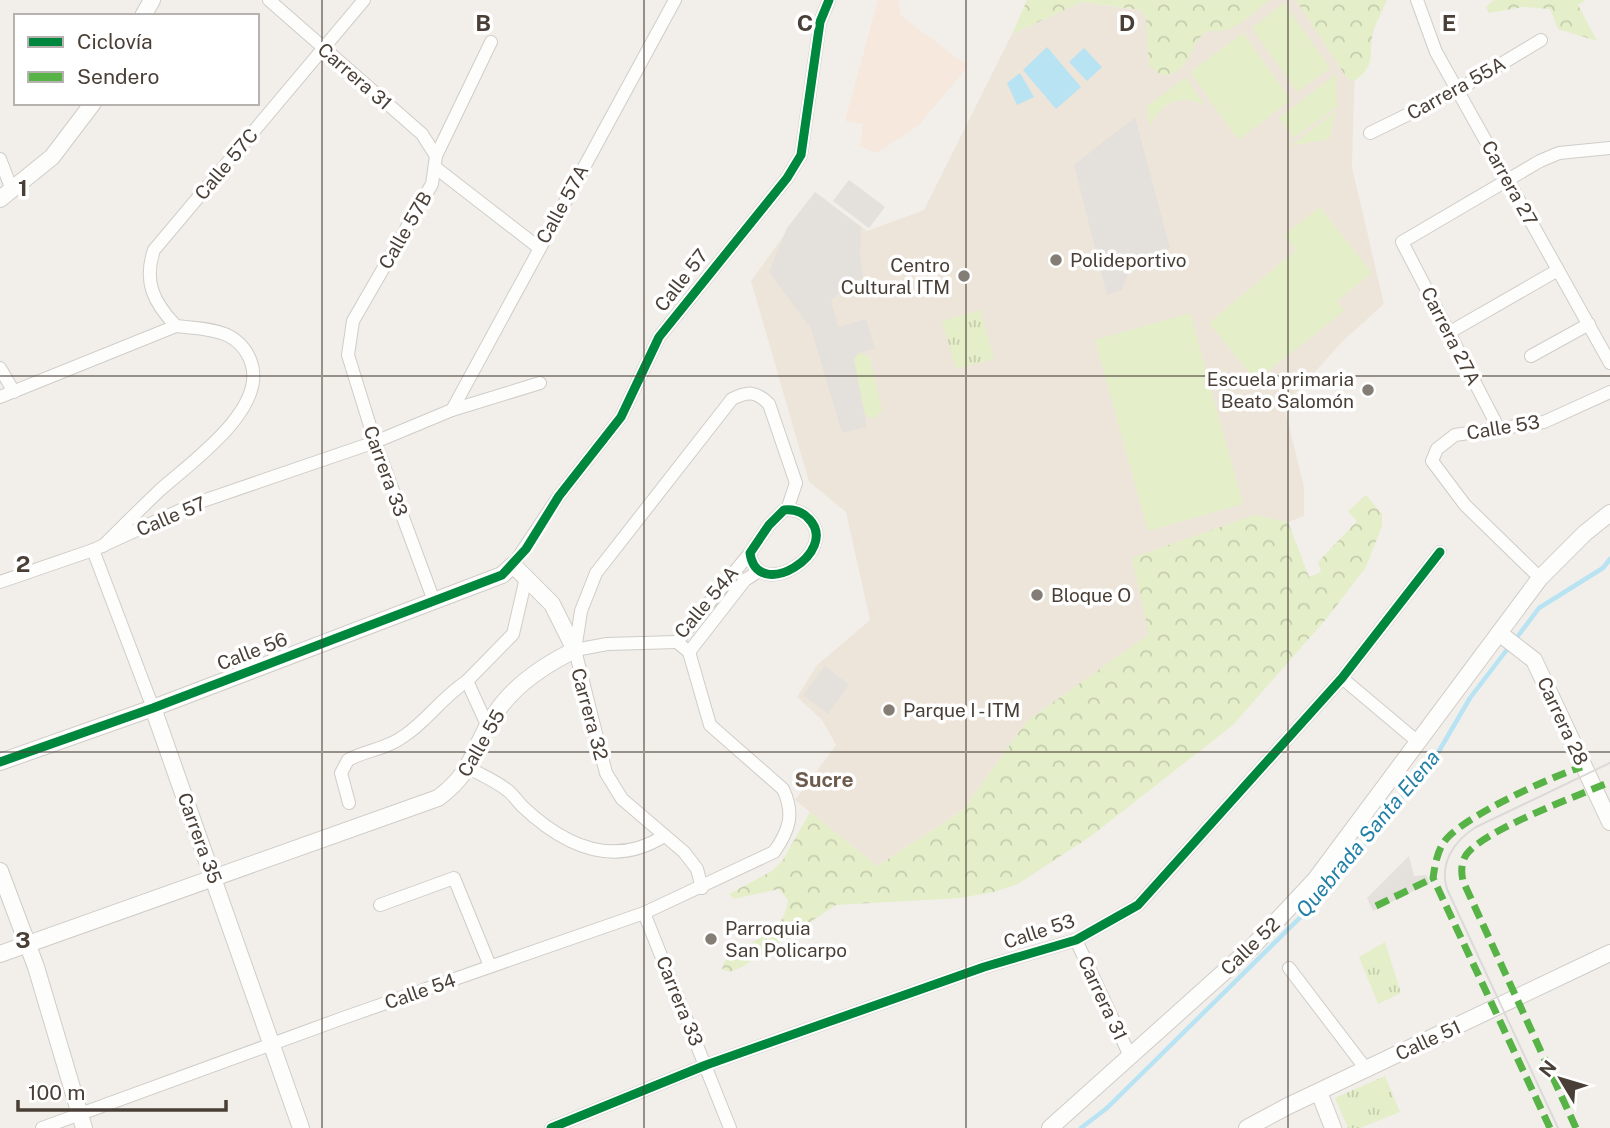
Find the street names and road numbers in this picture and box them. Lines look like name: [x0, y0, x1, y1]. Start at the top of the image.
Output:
street label: Carrera 31: [314, 38, 396, 114]
street label: Carrera 55A: [1403, 52, 1509, 124]
street label: Calle 57C: [190, 124, 262, 204]
street label: Carrera 27: [1478, 137, 1542, 229]
street label: Calle 57A: [531, 161, 593, 247]
street label: Calle 57B: [374, 187, 436, 273]
street label: Calle 57: [650, 244, 712, 316]
street label: Carrera 27A: [1417, 283, 1485, 389]
street label: Calle 53: [1465, 410, 1541, 444]
street label: Carrera 33: [359, 423, 413, 519]
street label: Calle 57: [133, 492, 209, 540]
street label: Calle 54A: [670, 562, 742, 642]
street label: Calle 56: [214, 628, 290, 674]
street label: Carrera 32: [567, 666, 613, 762]
street label: Carrera 28: [1533, 673, 1593, 769]
street label: Calle 55: [453, 706, 509, 780]
street label: Carrera 35: [173, 789, 227, 887]
street label: Calle 53: [1001, 909, 1077, 953]
street label: Calle 52: [1216, 913, 1284, 979]
street label: Carrera 31: [1074, 952, 1132, 1044]
street label: Carrera 33: [652, 953, 708, 1049]
street label: Calle 54: [382, 969, 458, 1013]
street label: Calle 51: [1392, 1015, 1464, 1065]

